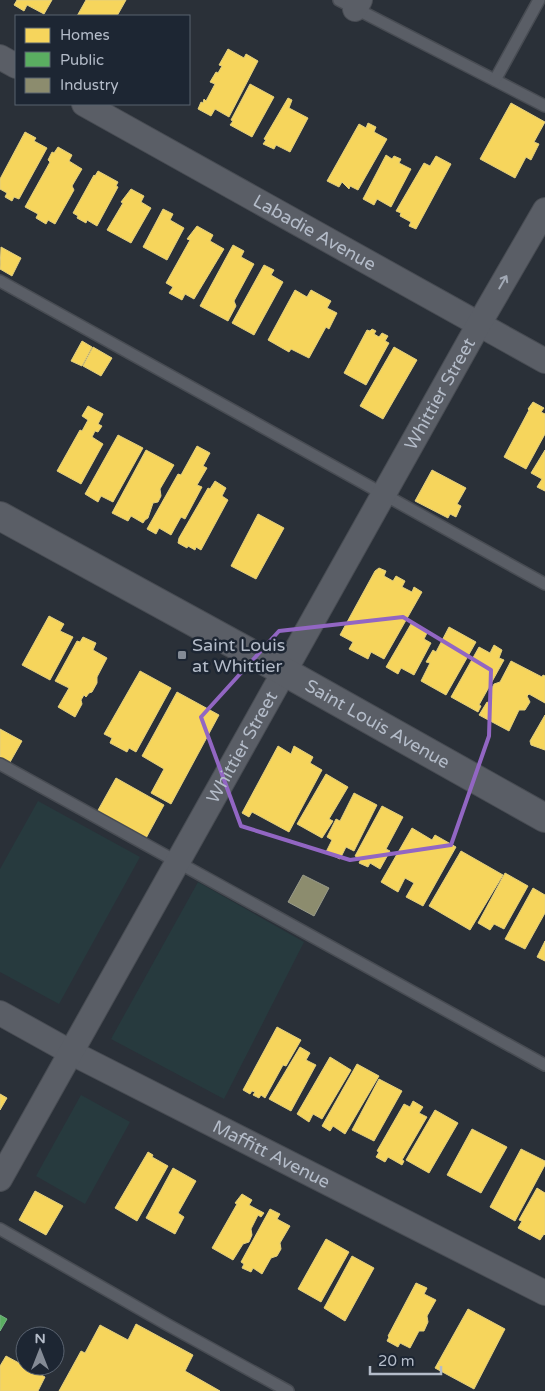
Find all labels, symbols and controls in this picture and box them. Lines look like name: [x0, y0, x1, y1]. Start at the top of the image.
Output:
legend: [15, 15, 190, 105]
text: Homes: [60, 26, 110, 44]
text: Public: [60, 51, 104, 69]
text: Industry: [60, 76, 119, 94]
street label: Labadie Avenue: [249, 190, 380, 276]
one-way arrow: [498, 275, 508, 290]
street label: Whittier Street: [400, 334, 480, 454]
place label: Saint Louis at Whittier: [192, 634, 285, 677]
marker: Saint Louis at Whittier: [176, 649, 188, 661]
street label: Saint Louis Avenue: [301, 675, 454, 773]
street label: Whittier Street: [202, 687, 282, 807]
street label: Maffitt Avenue: [209, 1115, 334, 1193]
north arrow: [15, 1326, 65, 1376]
text: N: [34, 1330, 46, 1347]
scale bar: [370, 1344, 441, 1376]
text: 20 m: [378, 1352, 415, 1370]

